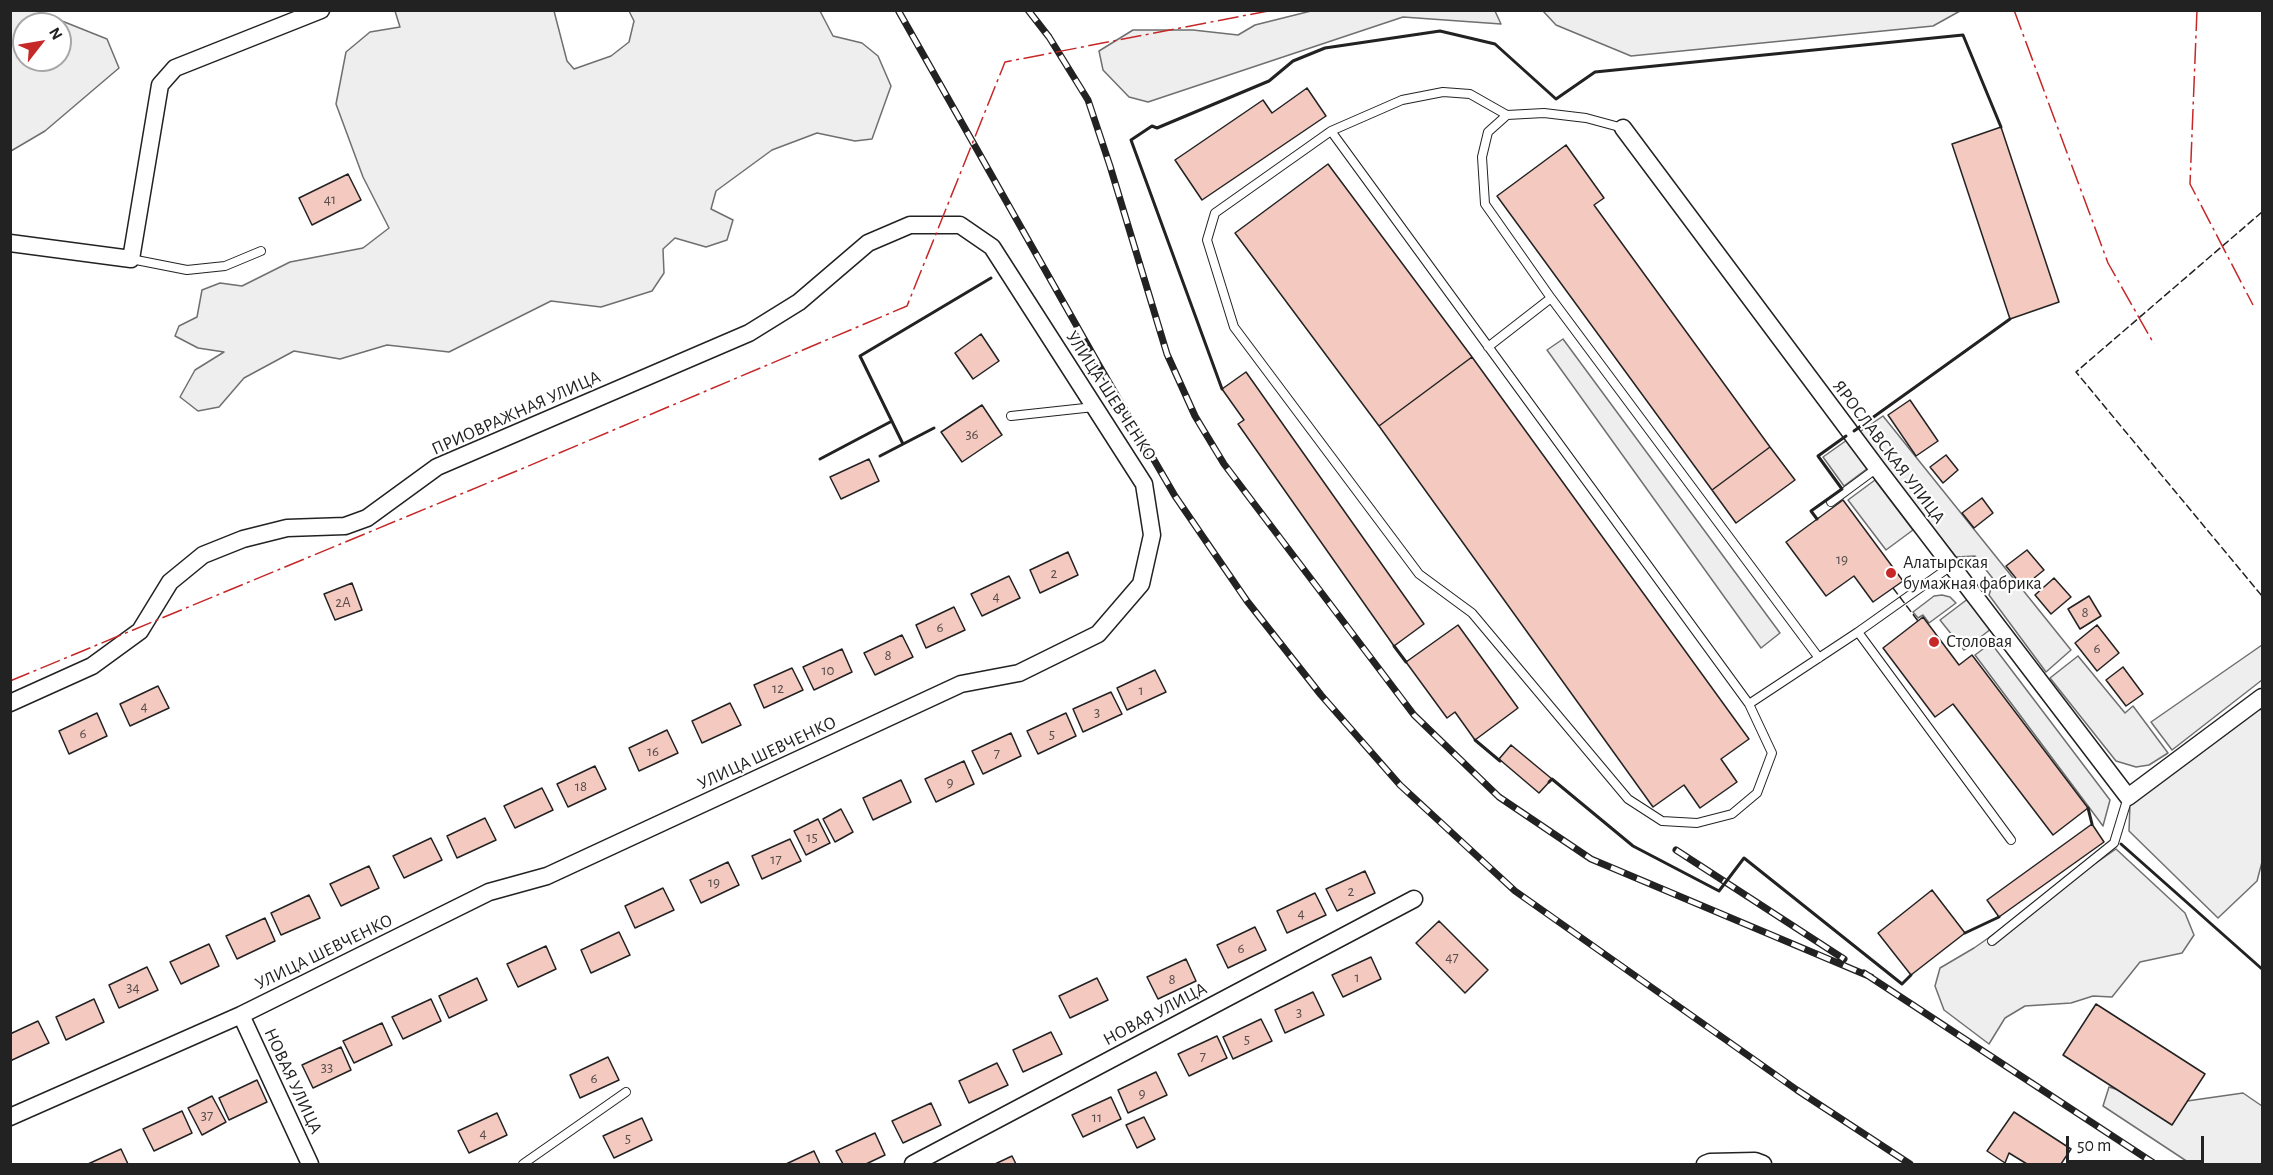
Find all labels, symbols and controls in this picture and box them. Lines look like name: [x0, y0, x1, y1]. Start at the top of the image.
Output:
north arrow: [12, 12, 72, 72]
text: N: [46, 25, 65, 43]
house number: 41: [324, 190, 336, 208]
street label: УЛИЦА ШЕВЧЕНКО: [1061, 327, 1161, 465]
street label: ПРИОВРАЖНАЯ УЛИЦА: [428, 366, 604, 460]
street label: ЯРОСЛАВСКАЯ УЛИЦА: [1828, 376, 1950, 528]
house number: 36: [965, 425, 979, 443]
house number: 19: [1836, 550, 1848, 568]
place label: Алатырская бумажная фабрика: [1903, 552, 2042, 594]
house number: 2: [1051, 564, 1057, 582]
marker: Алатырская бумажная фабрика: [1884, 566, 1898, 580]
house number: 4: [992, 587, 1000, 605]
house number: 2А: [335, 593, 351, 611]
house number: 8: [2081, 603, 2089, 621]
house number: 6: [936, 618, 944, 636]
place label: Столовая: [1946, 631, 2012, 653]
marker: Столовая: [1927, 635, 1941, 649]
house number: 6: [2093, 639, 2101, 657]
house number: 8: [884, 646, 892, 664]
house number: 10: [821, 661, 835, 679]
house number: 12: [772, 679, 784, 697]
house number: 1: [1138, 681, 1144, 699]
house number: 4: [140, 697, 148, 715]
house number: 3: [1094, 703, 1100, 721]
street label: УЛИЦА ШЕВЧЕНКО: [694, 711, 840, 795]
house number: 6: [79, 724, 87, 742]
house number: 5: [1049, 725, 1055, 743]
house number: 16: [647, 742, 659, 760]
house number: 7: [994, 744, 1000, 762]
house number: 9: [946, 773, 954, 791]
house number: 18: [575, 777, 587, 795]
house number: 15: [806, 828, 818, 846]
house number: 17: [770, 850, 782, 868]
house number: 19: [708, 873, 720, 891]
house number: 2: [1348, 882, 1354, 900]
house number: 4: [1297, 904, 1305, 922]
street label: УЛИЦА ШЕВЧЕНКО: [252, 909, 396, 995]
house number: 6: [1237, 939, 1245, 957]
house number: 47: [1445, 948, 1459, 966]
house number: 1: [1354, 968, 1360, 986]
house number: 8: [1168, 970, 1176, 988]
house number: 34: [126, 978, 140, 996]
street label: НОВАЯ УЛИЦА: [1099, 978, 1211, 1050]
house number: 3: [1296, 1003, 1302, 1021]
street label: НОВАЯ УЛИЦА: [259, 1025, 327, 1137]
house number: 5: [1244, 1030, 1250, 1048]
house number: 7: [1200, 1047, 1206, 1065]
house number: 33: [321, 1058, 333, 1076]
house number: 6: [590, 1069, 598, 1087]
house number: 9: [1138, 1084, 1146, 1102]
house number: 37: [201, 1106, 213, 1124]
house number: 11: [1092, 1108, 1102, 1126]
house number: 4: [479, 1124, 487, 1142]
scale bar: [2069, 1124, 2207, 1162]
house number: 5: [625, 1129, 631, 1147]
text: 50 m: [2077, 1137, 2111, 1155]

